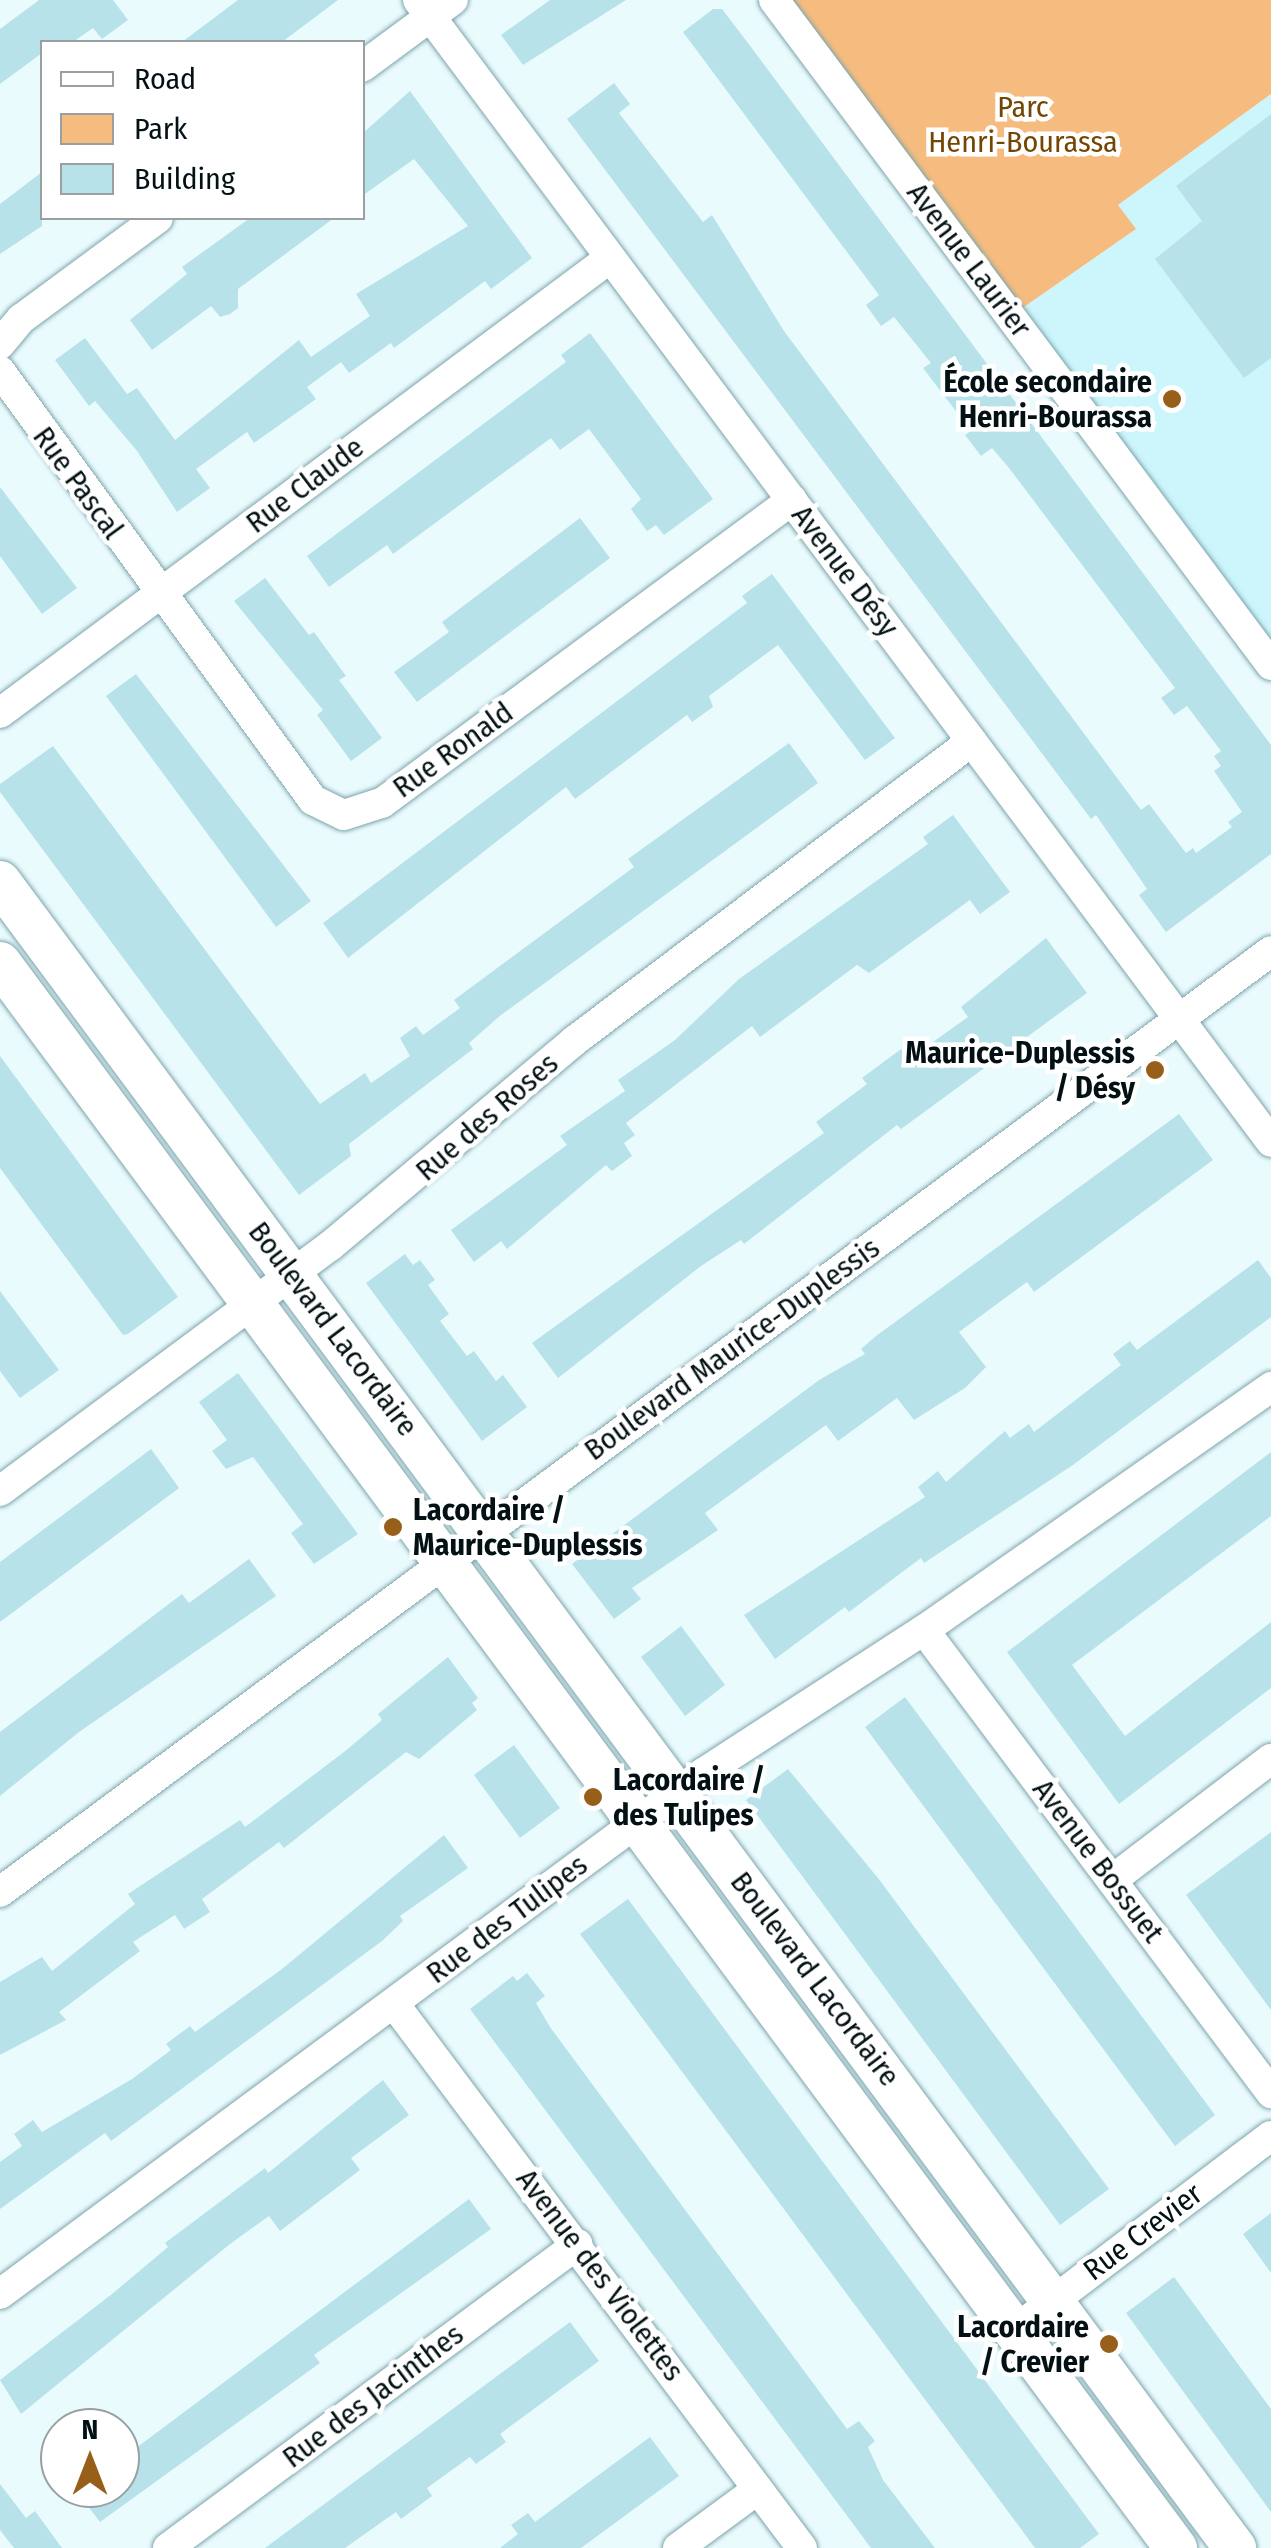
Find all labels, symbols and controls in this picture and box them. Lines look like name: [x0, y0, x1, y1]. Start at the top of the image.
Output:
legend: [40, 40, 365, 220]
text: Road: [134, 61, 196, 97]
park label: Parc Henri-Bourassa: [928, 89, 1118, 160]
text: Park: [134, 111, 187, 147]
text: Building: [134, 161, 235, 197]
street label: Avenue Laurier: [899, 176, 1039, 344]
place label: École secondaire Henri-Bourassa: [943, 364, 1152, 434]
marker: École secondaire Henri-Bourassa: [1161, 388, 1183, 410]
street label: Rue Pascal: [25, 420, 131, 546]
street label: Rue Claude: [239, 429, 371, 541]
street label: Avenue Désy: [784, 498, 906, 644]
street label: Rue Ronald: [386, 694, 520, 806]
place label: Maurice-Duplessis / Désy: [905, 1035, 1135, 1106]
street label: Rue des Roses: [408, 1045, 566, 1189]
marker: Maurice-Duplessis / Désy: [1144, 1059, 1166, 1081]
street label: Boulevard Lacordaire: [241, 1215, 425, 1443]
street label: Boulevard Maurice-Duplessis: [577, 1230, 887, 1468]
place label: Lacordaire / Maurice-Duplessis: [413, 1492, 643, 1562]
marker: Lacordaire / Maurice-Duplessis: [382, 1516, 404, 1538]
place label: Lacordaire / des Tulipes: [613, 1762, 765, 1832]
street label: Avenue Bossuet: [1025, 1772, 1171, 1950]
marker: Lacordaire / des Tulipes: [582, 1786, 604, 1808]
street label: Rue des Tulipes: [419, 1847, 595, 1991]
street label: Boulevard Lacordaire: [723, 1865, 907, 2093]
street label: Avenue des Violettes: [509, 2162, 691, 2388]
street label: Rue Crevier: [1077, 2176, 1209, 2288]
place label: Lacordaire / Crevier: [957, 2309, 1089, 2380]
street label: Rue des Jacinthes: [276, 2316, 470, 2476]
marker: Lacordaire / Crevier: [1098, 2333, 1120, 2355]
north arrow: [40, 2408, 140, 2508]
text: N: [82, 2413, 98, 2446]

